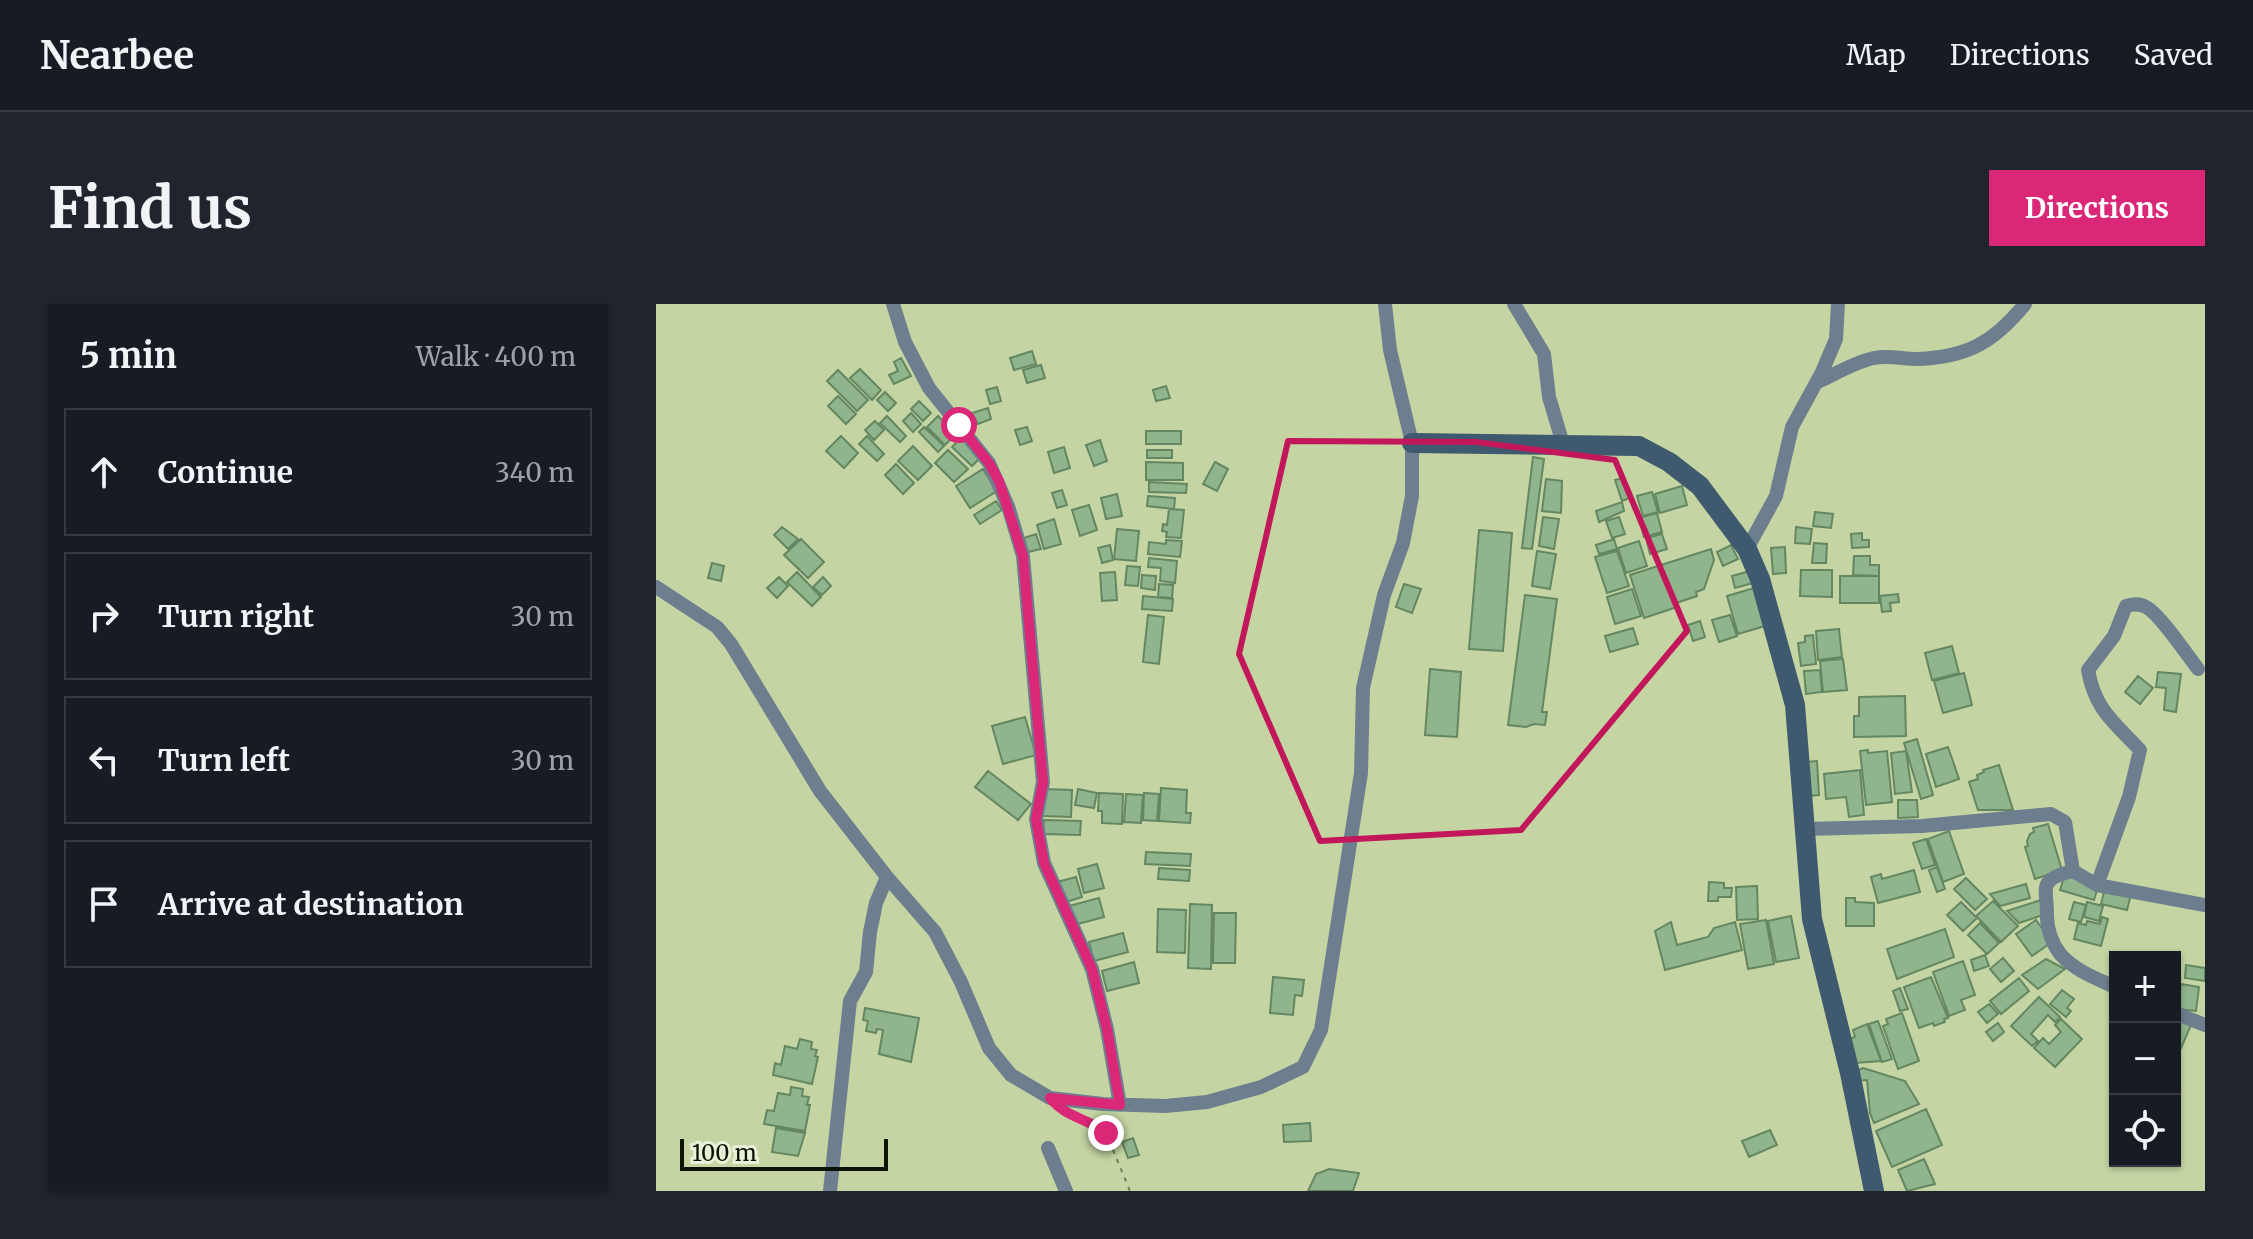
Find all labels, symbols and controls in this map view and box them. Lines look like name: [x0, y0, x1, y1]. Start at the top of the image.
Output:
text: Nearbee: [40, 32, 194, 79]
text: Map: [1846, 37, 1906, 73]
text: Directions: [1950, 37, 2090, 73]
text: Saved: [2134, 37, 2213, 73]
button: Directions: [1989, 170, 2205, 246]
text: Find us: [48, 173, 252, 243]
text: 5 min: [80, 335, 177, 377]
text: Walk · 400 m: [416, 340, 576, 373]
route start: [941, 407, 977, 443]
icon: ahead: [82, 450, 126, 494]
text: Continue: [158, 453, 293, 491]
text: 340 m: [495, 456, 574, 489]
icon: right: [82, 594, 126, 638]
text: Turn right: [158, 597, 314, 635]
text: 30 m: [511, 600, 574, 633]
icon: left: [82, 738, 126, 782]
text: Turn left: [158, 741, 290, 779]
text: 30 m: [511, 744, 574, 777]
icon: arrive: [82, 882, 126, 926]
text: Arrive at destination: [158, 885, 464, 923]
map controls: [2109, 951, 2181, 1167]
button: +: [2109, 951, 2181, 1023]
button: −: [2109, 1023, 2181, 1095]
button: locate: [2109, 1095, 2181, 1167]
route end: [1088, 1115, 1124, 1151]
scale bar: [680, 1135, 888, 1171]
text: 100 m: [692, 1139, 757, 1167]

